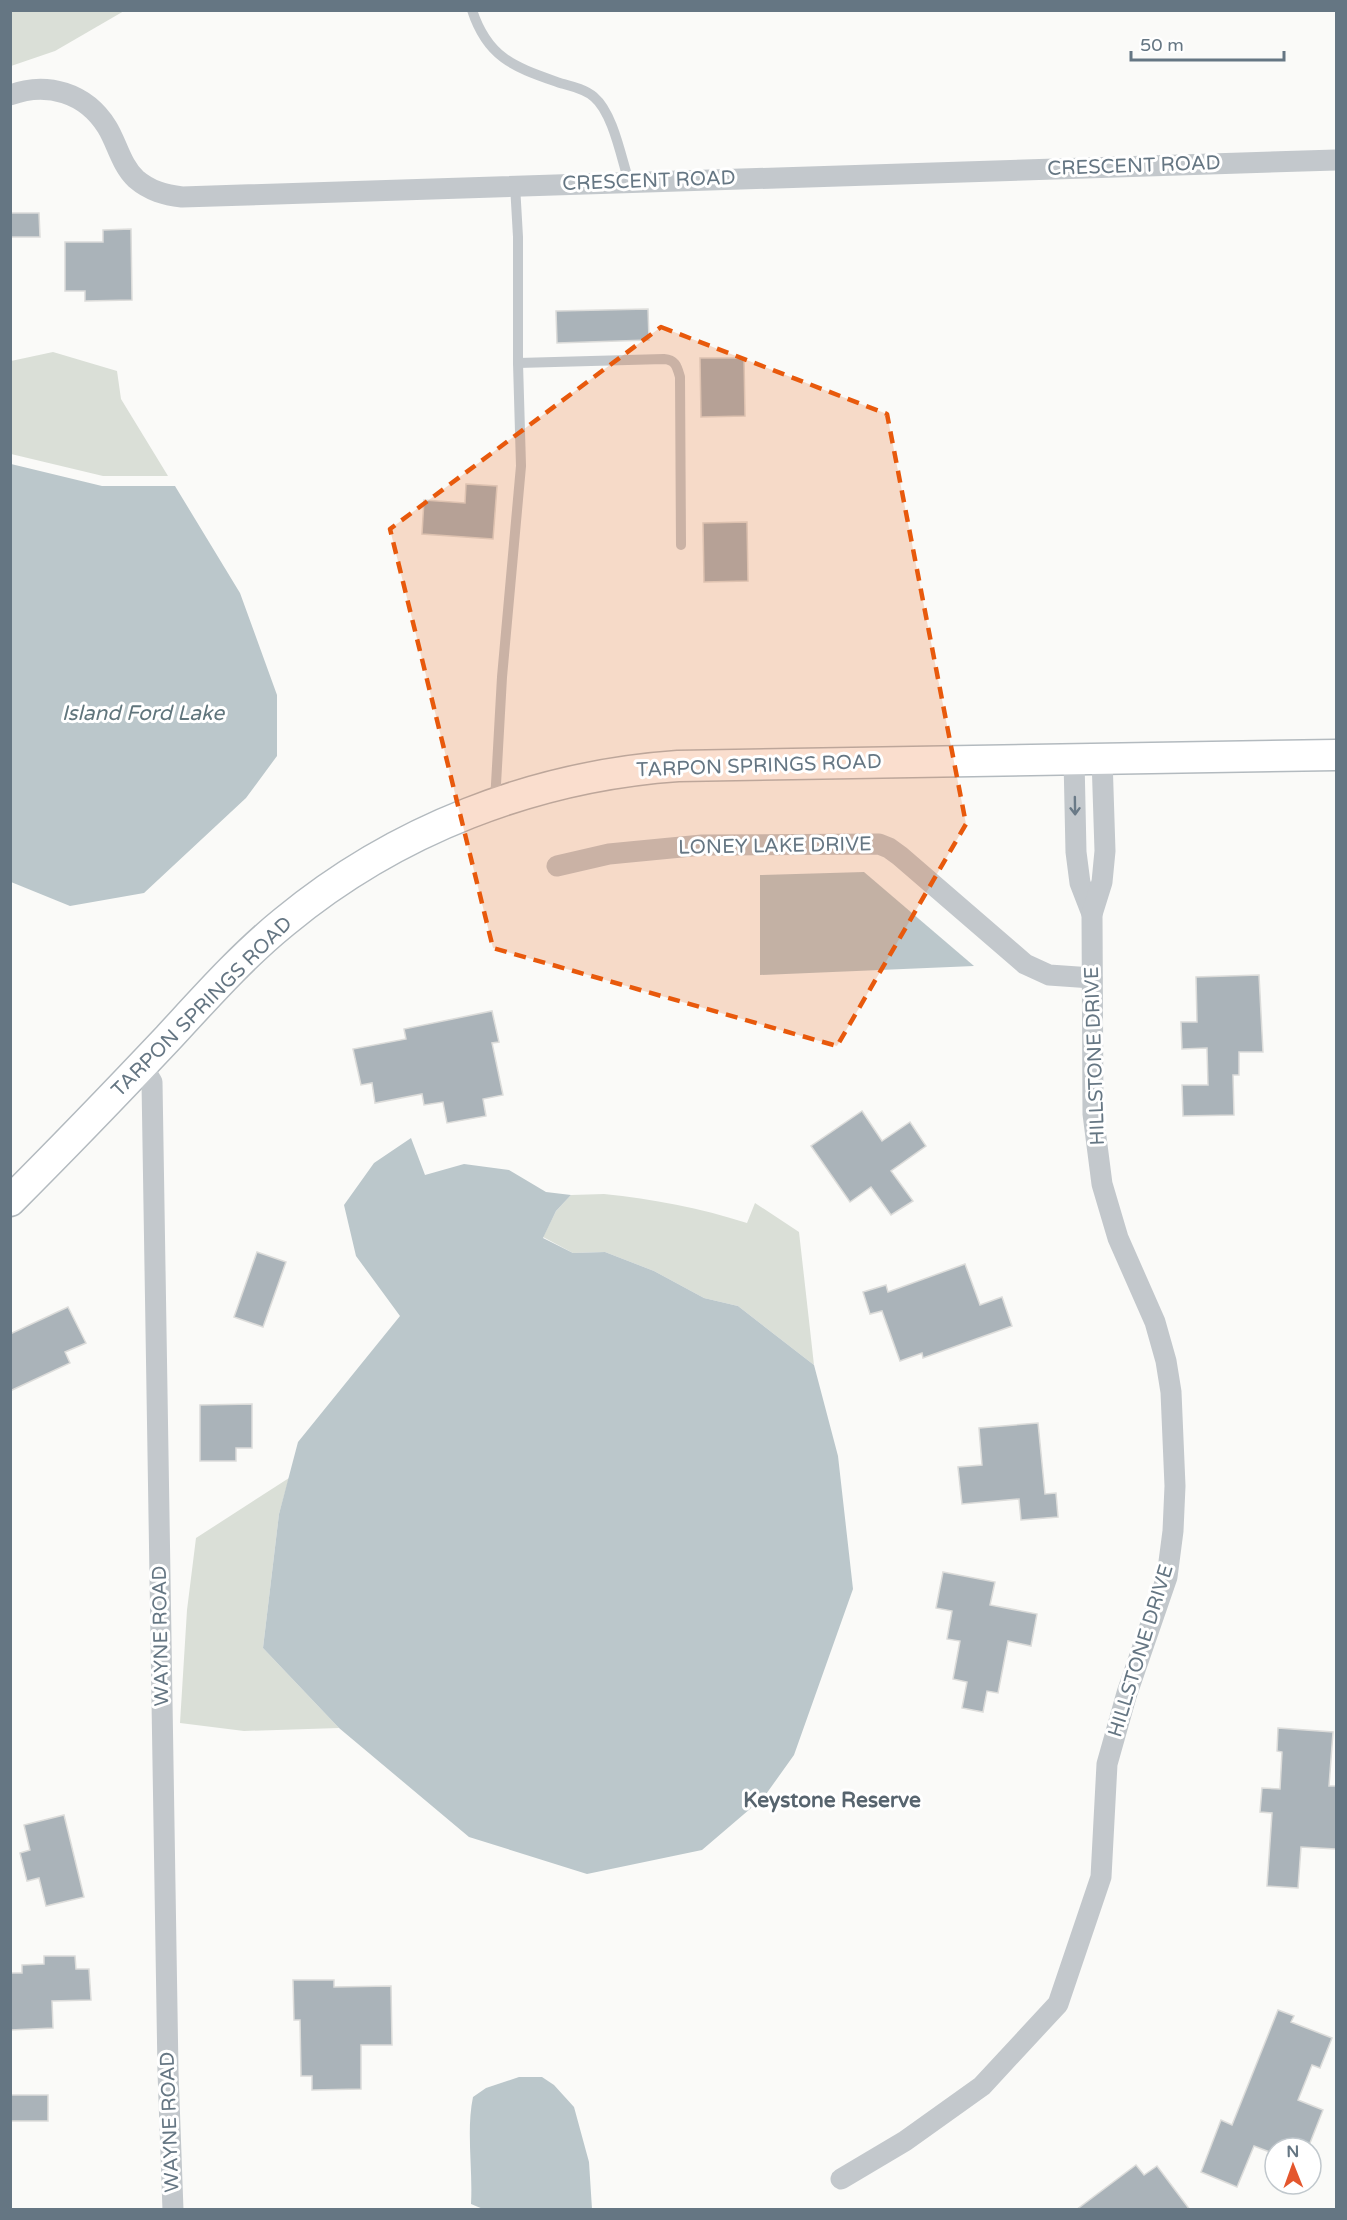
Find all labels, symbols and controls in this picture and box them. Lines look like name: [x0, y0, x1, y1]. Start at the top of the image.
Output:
scale bar: [1131, 24, 1284, 62]
text: 50 m: [1140, 34, 1184, 56]
street label: CRESCENT ROAD: [1047, 151, 1221, 181]
street label: CRESCENT ROAD: [562, 166, 736, 196]
water label: Island Ford Lake: [62, 701, 225, 726]
street label: TARPON SPRINGS ROAD: [636, 750, 882, 782]
one-way arrow: [1069, 795, 1080, 815]
street label: LONEY LAKE DRIVE: [678, 832, 872, 860]
street label: TARPON SPRINGS ROAD: [107, 912, 297, 1102]
street label: HILLSTONE DRIVE: [1080, 966, 1110, 1146]
street label: HILLSTONE DRIVE: [1103, 1562, 1179, 1740]
street label: WAYNE ROAD: [148, 1565, 174, 1707]
district label: Keystone Reserve: [743, 1788, 921, 1813]
street label: WAYNE ROAD: [156, 2051, 184, 2193]
north arrow: [1263, 2136, 1323, 2196]
text: N: [1286, 2142, 1299, 2162]

